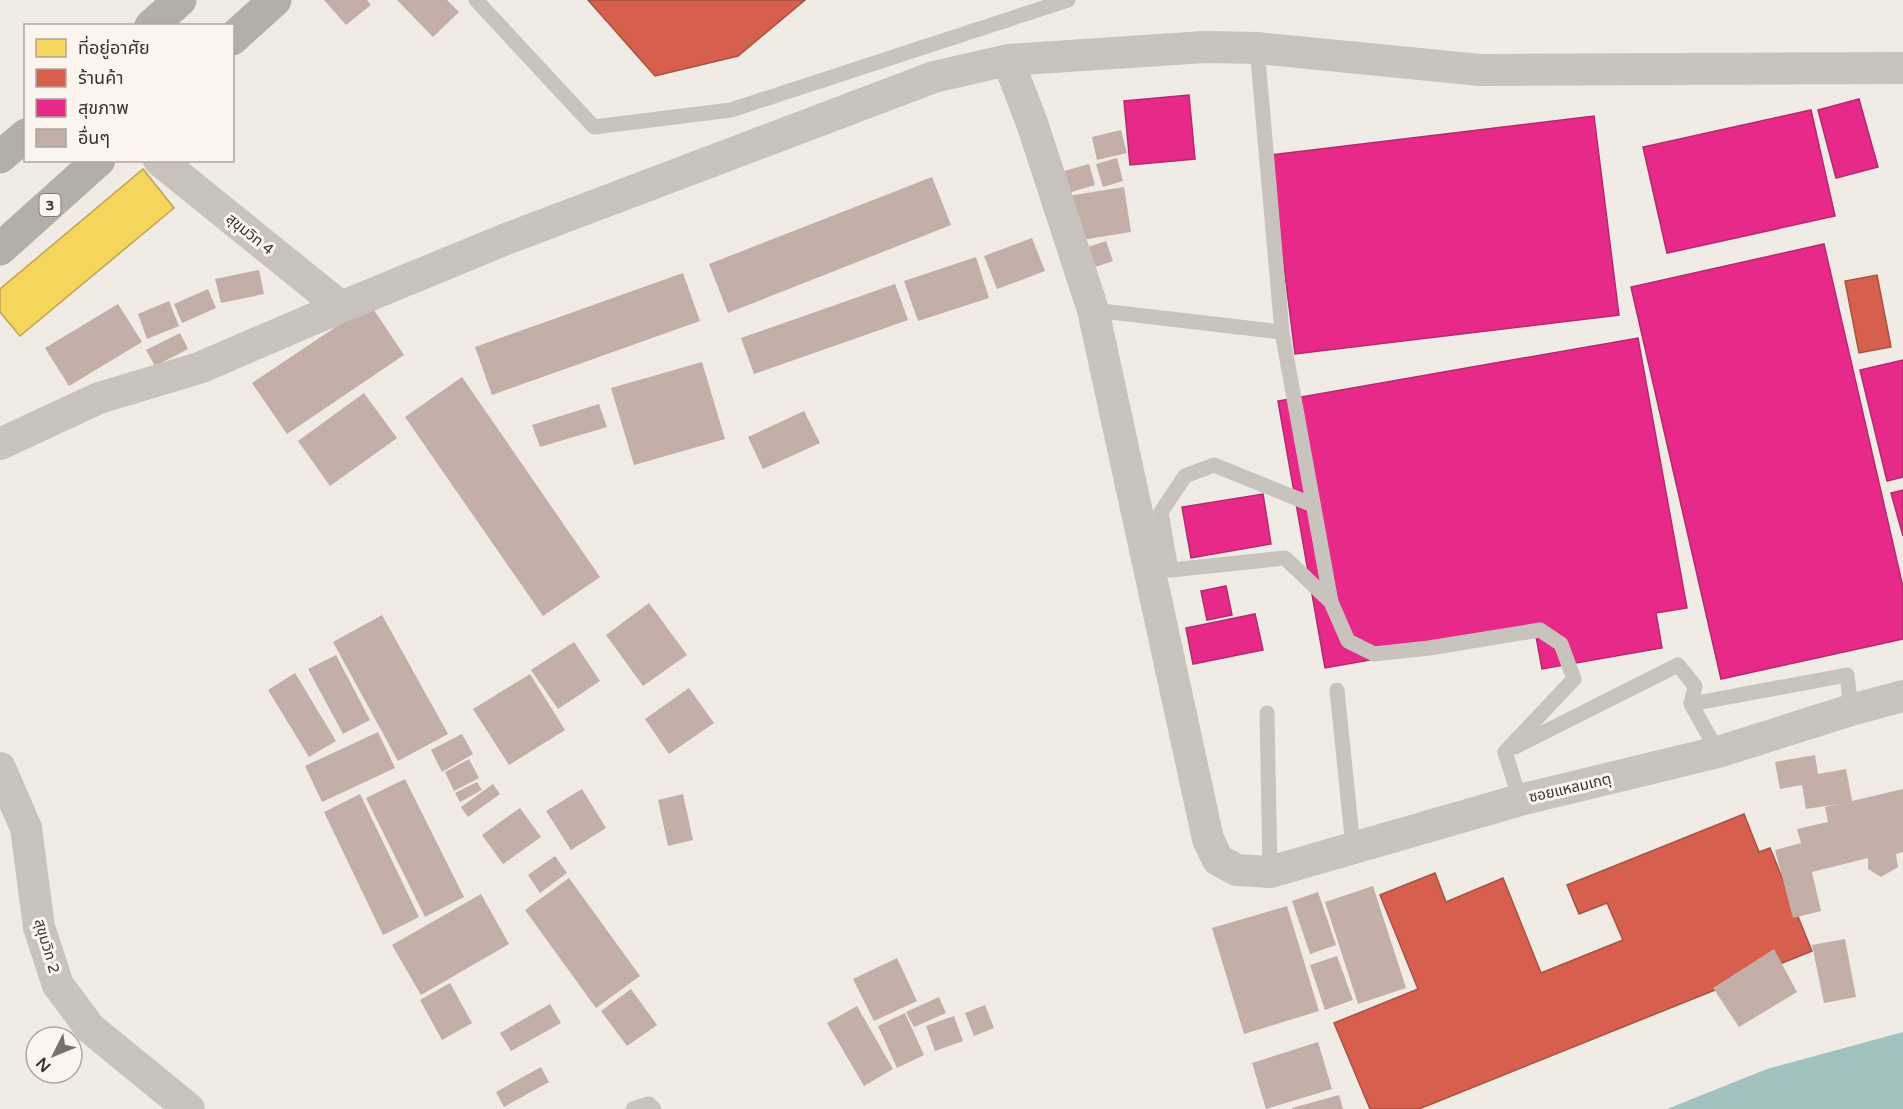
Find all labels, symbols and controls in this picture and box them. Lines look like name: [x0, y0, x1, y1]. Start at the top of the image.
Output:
legend: [24, 24, 234, 162]
text: ที่อยู่อาศัย: [78, 35, 150, 60]
text: ร้านค้า: [78, 67, 124, 89]
text: สุขภาพ: [78, 97, 129, 119]
text: อื่นๆ: [78, 125, 110, 149]
road number: 3: [40, 194, 60, 216]
street label: สุขุมวิท 4: [223, 209, 277, 259]
street label: ซอยแหลมเกตุ: [1527, 770, 1613, 806]
street label: สุขุมวิท 2: [31, 917, 63, 975]
north arrow: [24, 1025, 84, 1085]
text: N: [32, 1053, 55, 1076]

